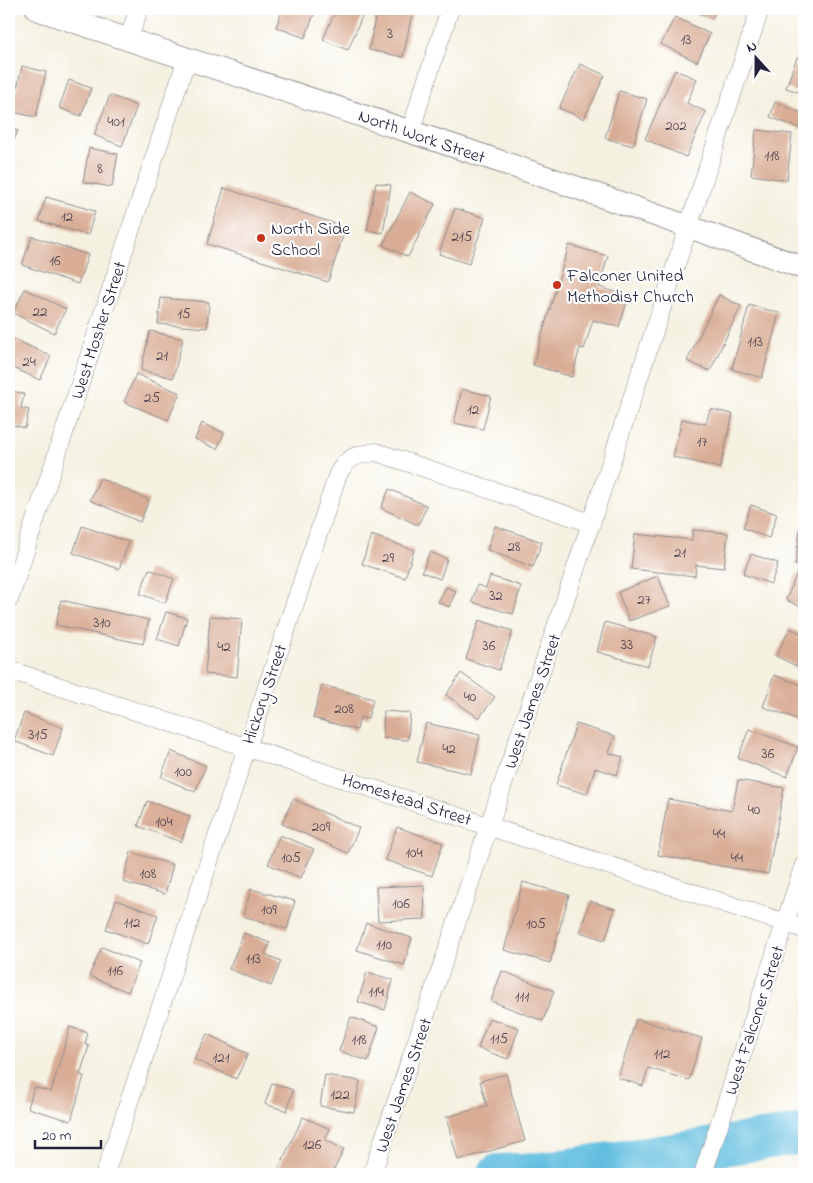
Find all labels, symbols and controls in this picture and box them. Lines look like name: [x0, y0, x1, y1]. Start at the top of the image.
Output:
house number: 3: [387, 23, 393, 45]
house number: 13: [681, 29, 691, 51]
north arrow: [730, 32, 780, 82]
text: N: [744, 36, 760, 59]
street label: North Work Street: [354, 104, 488, 172]
house number: 401: [107, 111, 125, 133]
house number: 202: [665, 115, 687, 137]
house number: 118: [764, 145, 780, 167]
house number: 8: [97, 158, 103, 180]
house number: 12: [61, 206, 74, 228]
place label: North Side School: [271, 217, 351, 264]
house number: 215: [452, 226, 473, 248]
marker: North Side School: [255, 232, 267, 244]
house number: 16: [49, 250, 61, 272]
street label: West Mosher Street: [65, 258, 134, 403]
place label: Falconer United Methodist Church: [566, 264, 694, 311]
marker: Falconer United Methodist Church: [551, 279, 563, 291]
house number: 22: [33, 301, 48, 323]
house number: 15: [177, 303, 191, 325]
house number: 113: [747, 331, 763, 353]
house number: 21: [156, 345, 168, 367]
house number: 24: [22, 351, 36, 373]
house number: 25: [144, 387, 160, 409]
house number: 12: [467, 399, 480, 421]
house number: 17: [697, 431, 707, 453]
house number: 28: [507, 536, 521, 558]
house number: 21: [674, 542, 686, 564]
house number: 29: [382, 547, 394, 569]
house number: 32: [489, 585, 503, 607]
house number: 27: [637, 589, 651, 611]
house number: 310: [93, 612, 111, 634]
street label: West James Street: [499, 631, 569, 773]
house number: 33: [621, 634, 633, 656]
house number: 36: [483, 635, 496, 657]
house number: 42: [217, 636, 231, 658]
street label: Hickory Street: [237, 641, 295, 748]
house number: 40: [464, 686, 477, 708]
house number: 208: [334, 698, 354, 720]
house number: 315: [28, 724, 48, 746]
house number: 42: [442, 738, 456, 760]
house number: 36: [762, 743, 775, 765]
house number: 100: [174, 761, 192, 783]
street label: Homestead Street: [338, 768, 475, 834]
house number: 40: [748, 799, 761, 821]
house number: 104: [155, 811, 173, 833]
house number: 209: [312, 816, 331, 838]
house number: 44: [713, 823, 725, 845]
house number: 104: [405, 842, 423, 864]
house number: 105: [281, 847, 301, 869]
house number: 44: [731, 847, 743, 869]
house number: 108: [140, 863, 157, 885]
house number: 106: [392, 893, 410, 915]
house number: 109: [261, 899, 277, 921]
house number: 112: [124, 912, 141, 934]
house number: 105: [526, 913, 546, 935]
house number: 110: [376, 934, 393, 956]
street label: West Falconer Street: [719, 942, 792, 1099]
house number: 113: [245, 948, 261, 970]
house number: 116: [107, 960, 123, 982]
house number: 114: [368, 981, 384, 1003]
house number: 111: [515, 986, 529, 1008]
street label: West James Street: [370, 1015, 440, 1157]
house number: 115: [490, 1028, 508, 1050]
house number: 118: [351, 1029, 367, 1051]
house number: 112: [654, 1043, 671, 1065]
house number: 121: [213, 1047, 230, 1069]
house number: 122: [330, 1084, 350, 1106]
scale bar: [35, 1118, 101, 1150]
text: 20 m: [42, 1125, 72, 1147]
house number: 126: [303, 1134, 322, 1156]

